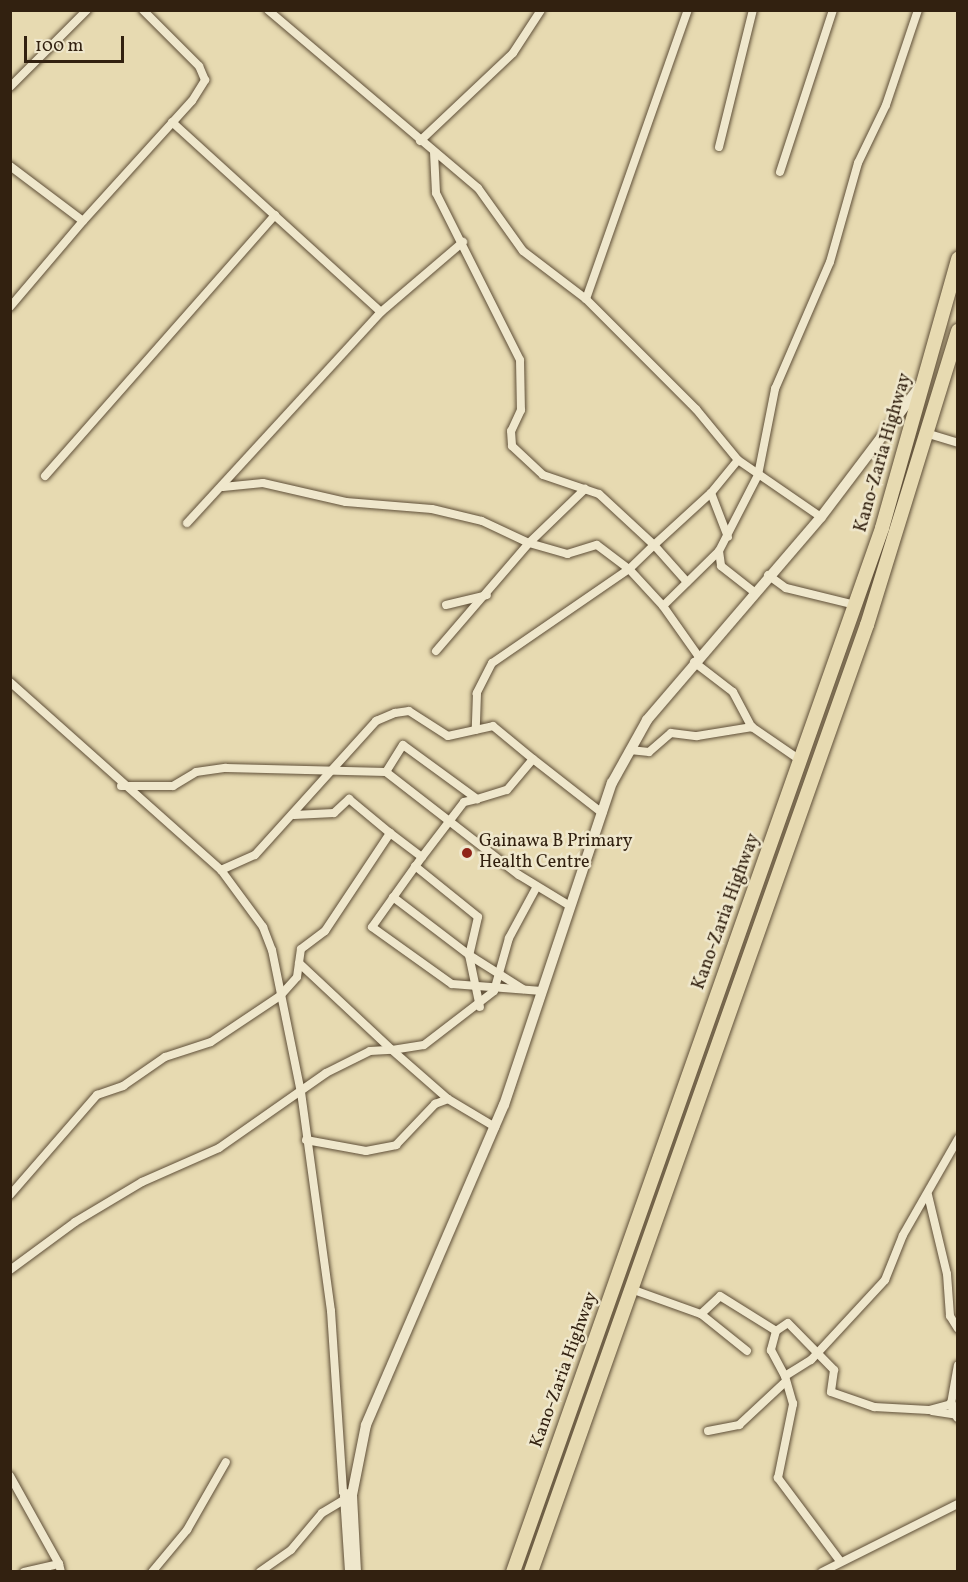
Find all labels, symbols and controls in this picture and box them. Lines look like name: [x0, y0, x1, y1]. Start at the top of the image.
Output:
scale bar: [27, 24, 128, 62]
text: 100 m: [35, 34, 84, 59]
street label: Kano-Zaria Highway: [851, 371, 917, 535]
street label: Kano-Zaria Highway: [689, 831, 765, 993]
place label: Gainawa B Primary Health Centre: [479, 832, 633, 874]
marker: Gainawa B Primary Health Centre: [460, 846, 474, 860]
street label: Kano-Zaria Highway: [527, 1289, 603, 1451]

